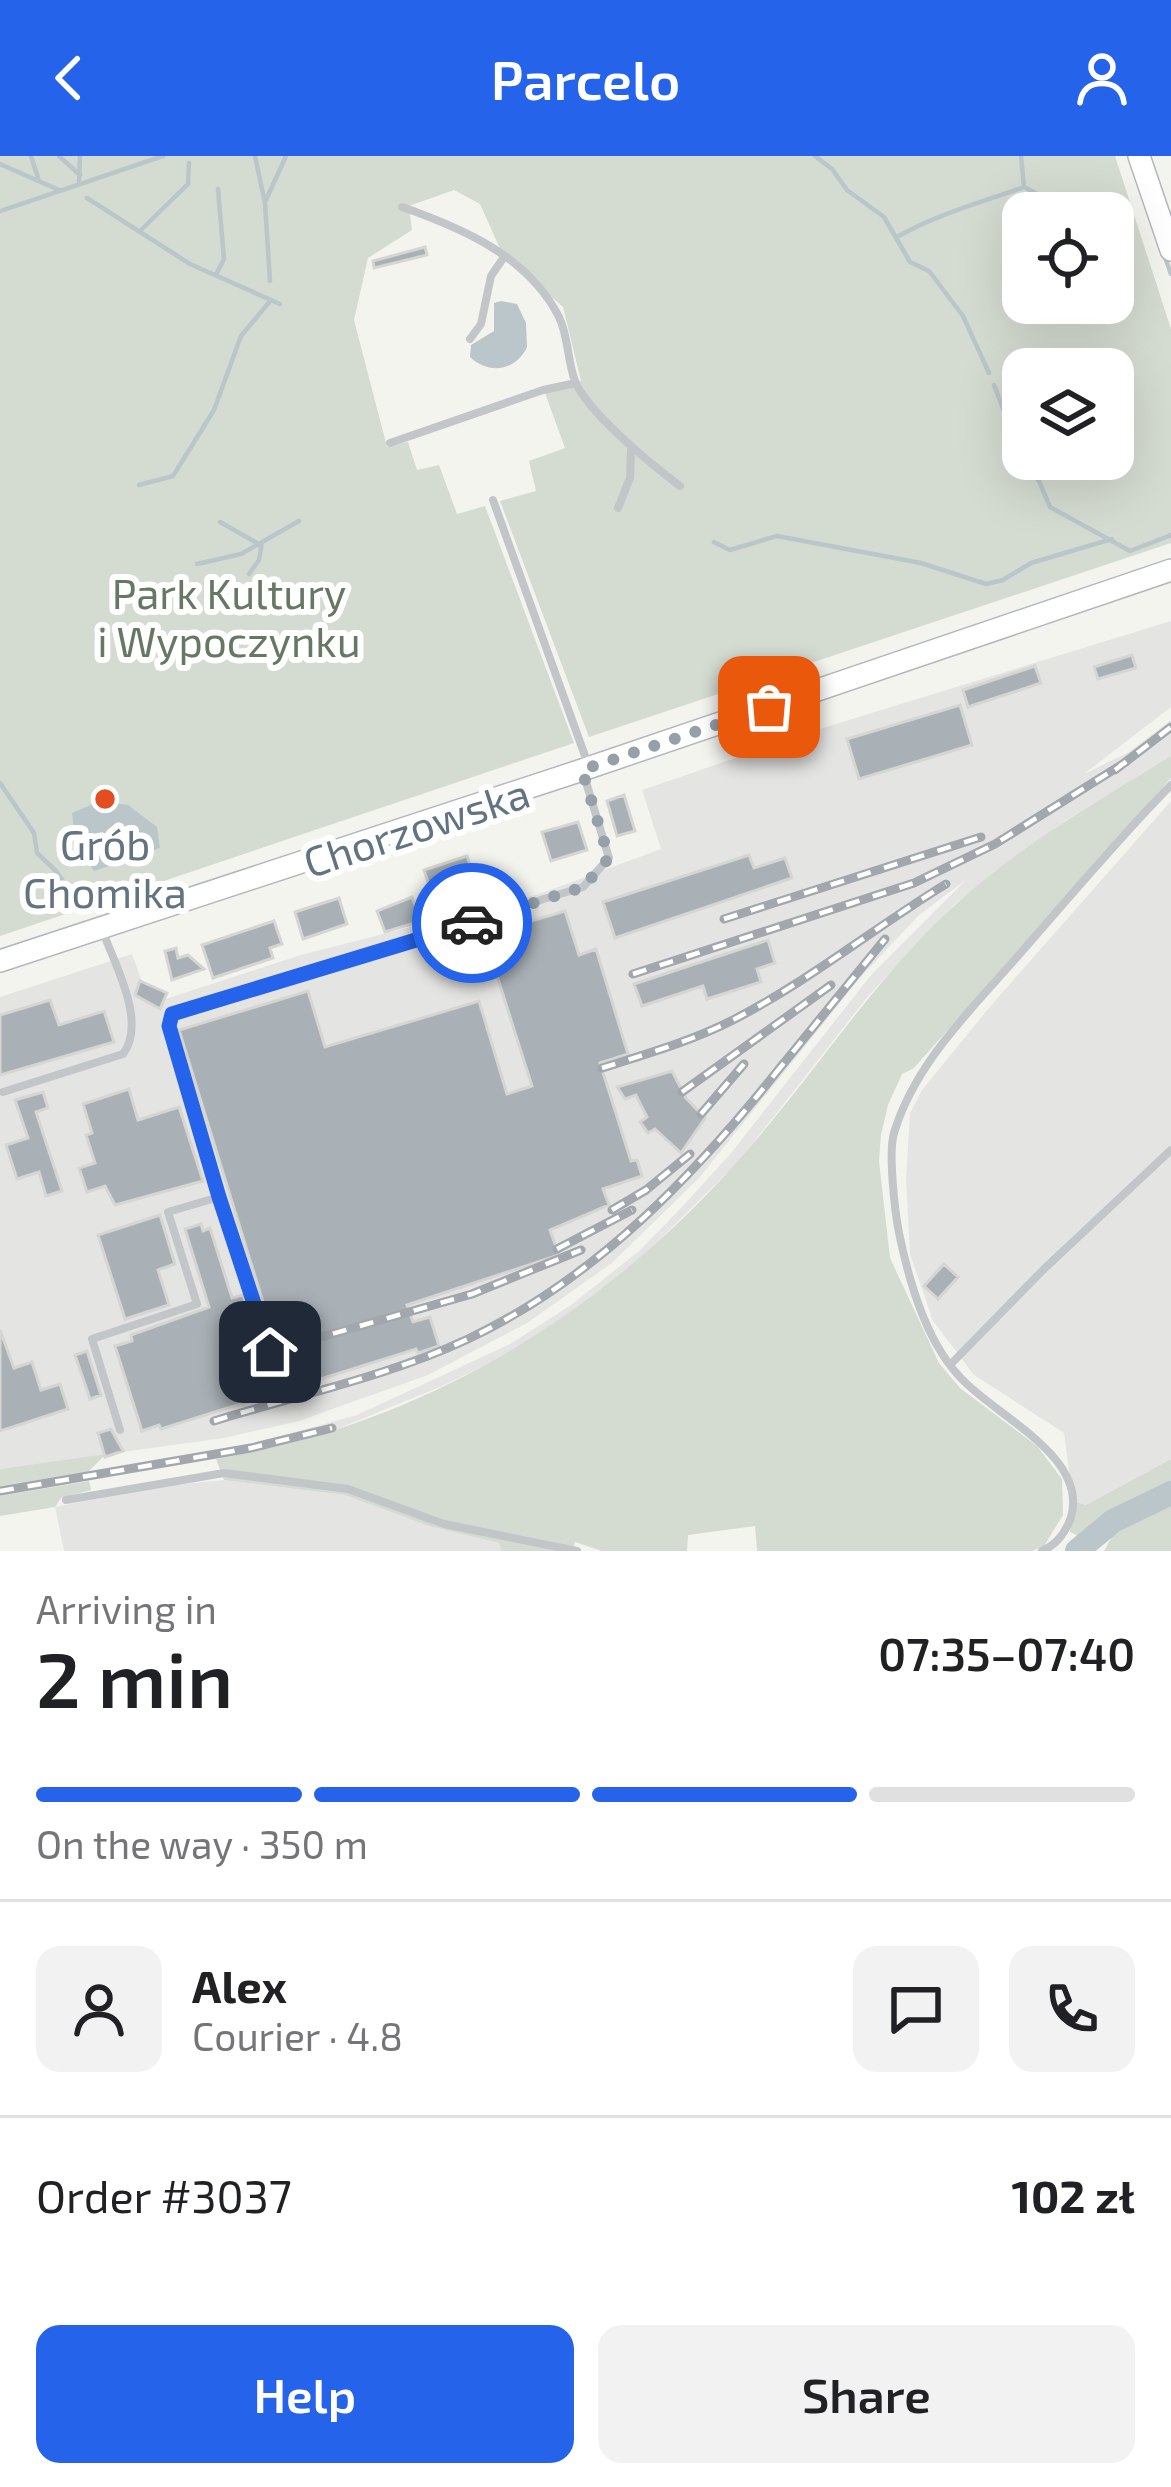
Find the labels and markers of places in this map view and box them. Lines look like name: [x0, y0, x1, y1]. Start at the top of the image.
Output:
pin: [718, 656, 820, 758]
marker: Grób Chomika: [92, 786, 118, 812]
place label: Grób Chomika: [23, 818, 187, 916]
pin: [219, 1301, 321, 1403]

